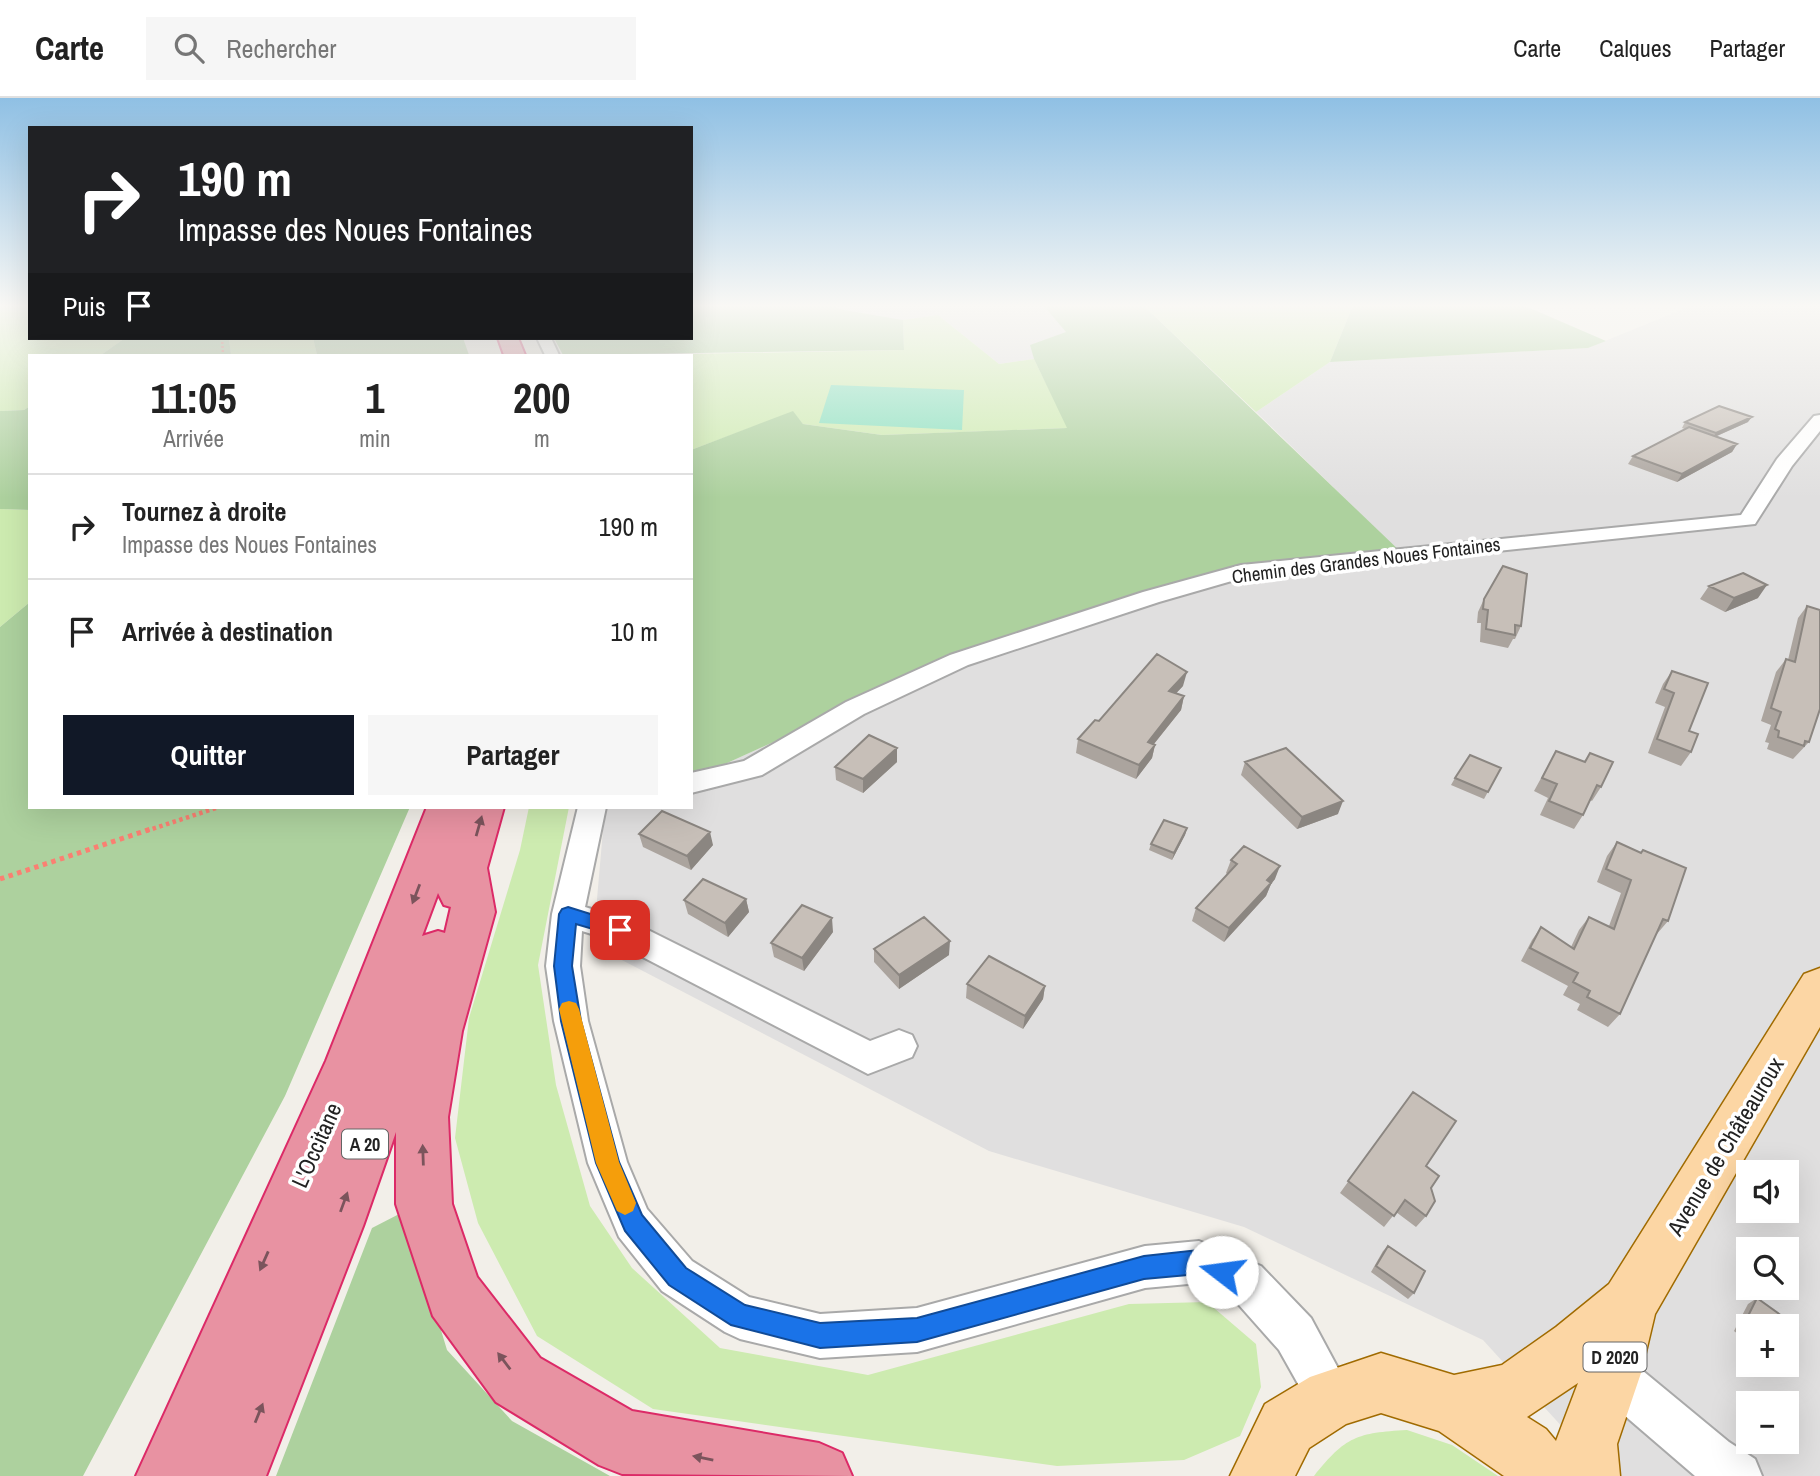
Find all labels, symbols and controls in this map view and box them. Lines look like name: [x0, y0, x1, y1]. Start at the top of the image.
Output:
search box: [146, 17, 636, 80]
text: Carte: [35, 26, 104, 70]
icon: search: [170, 29, 208, 67]
text: Rechercher: [226, 31, 336, 66]
text: Carte: [1513, 32, 1561, 64]
text: Calques: [1599, 32, 1672, 64]
text: Partager: [1710, 32, 1785, 64]
text: 190 m: [178, 145, 292, 211]
icon: right: [63, 154, 154, 245]
text: Impasse des Noues Fontaines: [178, 208, 533, 251]
icon: arrive: [120, 287, 158, 325]
text: Puis: [63, 289, 106, 324]
text: 11:05: [150, 370, 237, 426]
text: 1: [365, 370, 384, 426]
text: 200: [513, 370, 571, 426]
text: Arrivée: [163, 423, 224, 454]
text: min: [359, 423, 391, 454]
text: m: [534, 423, 550, 454]
text: Tournez à droite: [122, 494, 286, 529]
icon: right: [63, 508, 101, 546]
text: 190 m: [599, 509, 658, 544]
text: Impasse des Noues Fontaines: [122, 529, 377, 560]
street label: Chemin des Grandes Noues Fontaines: [1230, 531, 1502, 589]
icon: arrive: [63, 613, 101, 651]
text: Arrivée à destination: [122, 614, 333, 649]
text: 10 m: [611, 614, 658, 649]
button: Quitter: [63, 715, 354, 795]
button: Partager: [368, 715, 658, 795]
one-way arrow: [474, 815, 484, 836]
one-way arrow: [411, 884, 422, 905]
pin: [590, 900, 650, 960]
icon: arrive: [601, 911, 639, 949]
street label: Avenue de Châteauroux: [1659, 1050, 1791, 1242]
street label: L'Occitane: [284, 1098, 348, 1192]
road number: A 20: [342, 1129, 388, 1158]
one-way arrow: [417, 1144, 428, 1166]
map controls: [1736, 1160, 1799, 1454]
button: sound: [1736, 1160, 1799, 1223]
one-way arrow: [338, 1191, 349, 1212]
position arrow: [1185, 1235, 1259, 1309]
button: search: [1736, 1237, 1799, 1300]
one-way arrow: [258, 1250, 269, 1271]
button: +: [1736, 1314, 1799, 1377]
road number: D 2020: [1584, 1342, 1646, 1372]
one-way arrow: [496, 1352, 511, 1370]
button: −: [1736, 1391, 1799, 1454]
one-way arrow: [254, 1402, 265, 1423]
one-way arrow: [692, 1452, 714, 1463]

